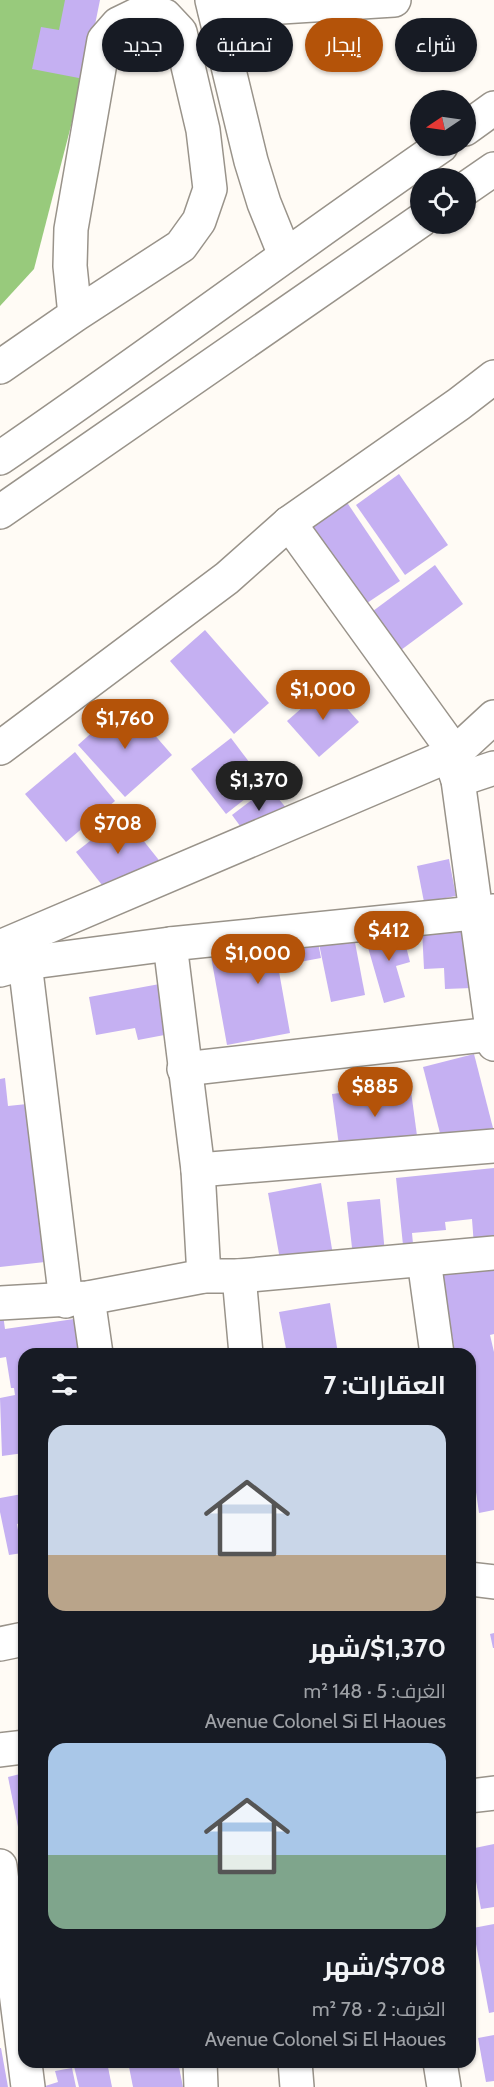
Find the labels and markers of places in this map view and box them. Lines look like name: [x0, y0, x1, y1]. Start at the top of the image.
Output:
pin: $1,000: [274, 670, 372, 721]
pin: $1,760: [76, 699, 174, 750]
pin: $1,370: [210, 761, 308, 812]
pin: $708: [82, 804, 154, 855]
pin: $412: [353, 911, 425, 962]
pin: $1,000: [209, 934, 307, 985]
pin: $885: [339, 1067, 411, 1118]

